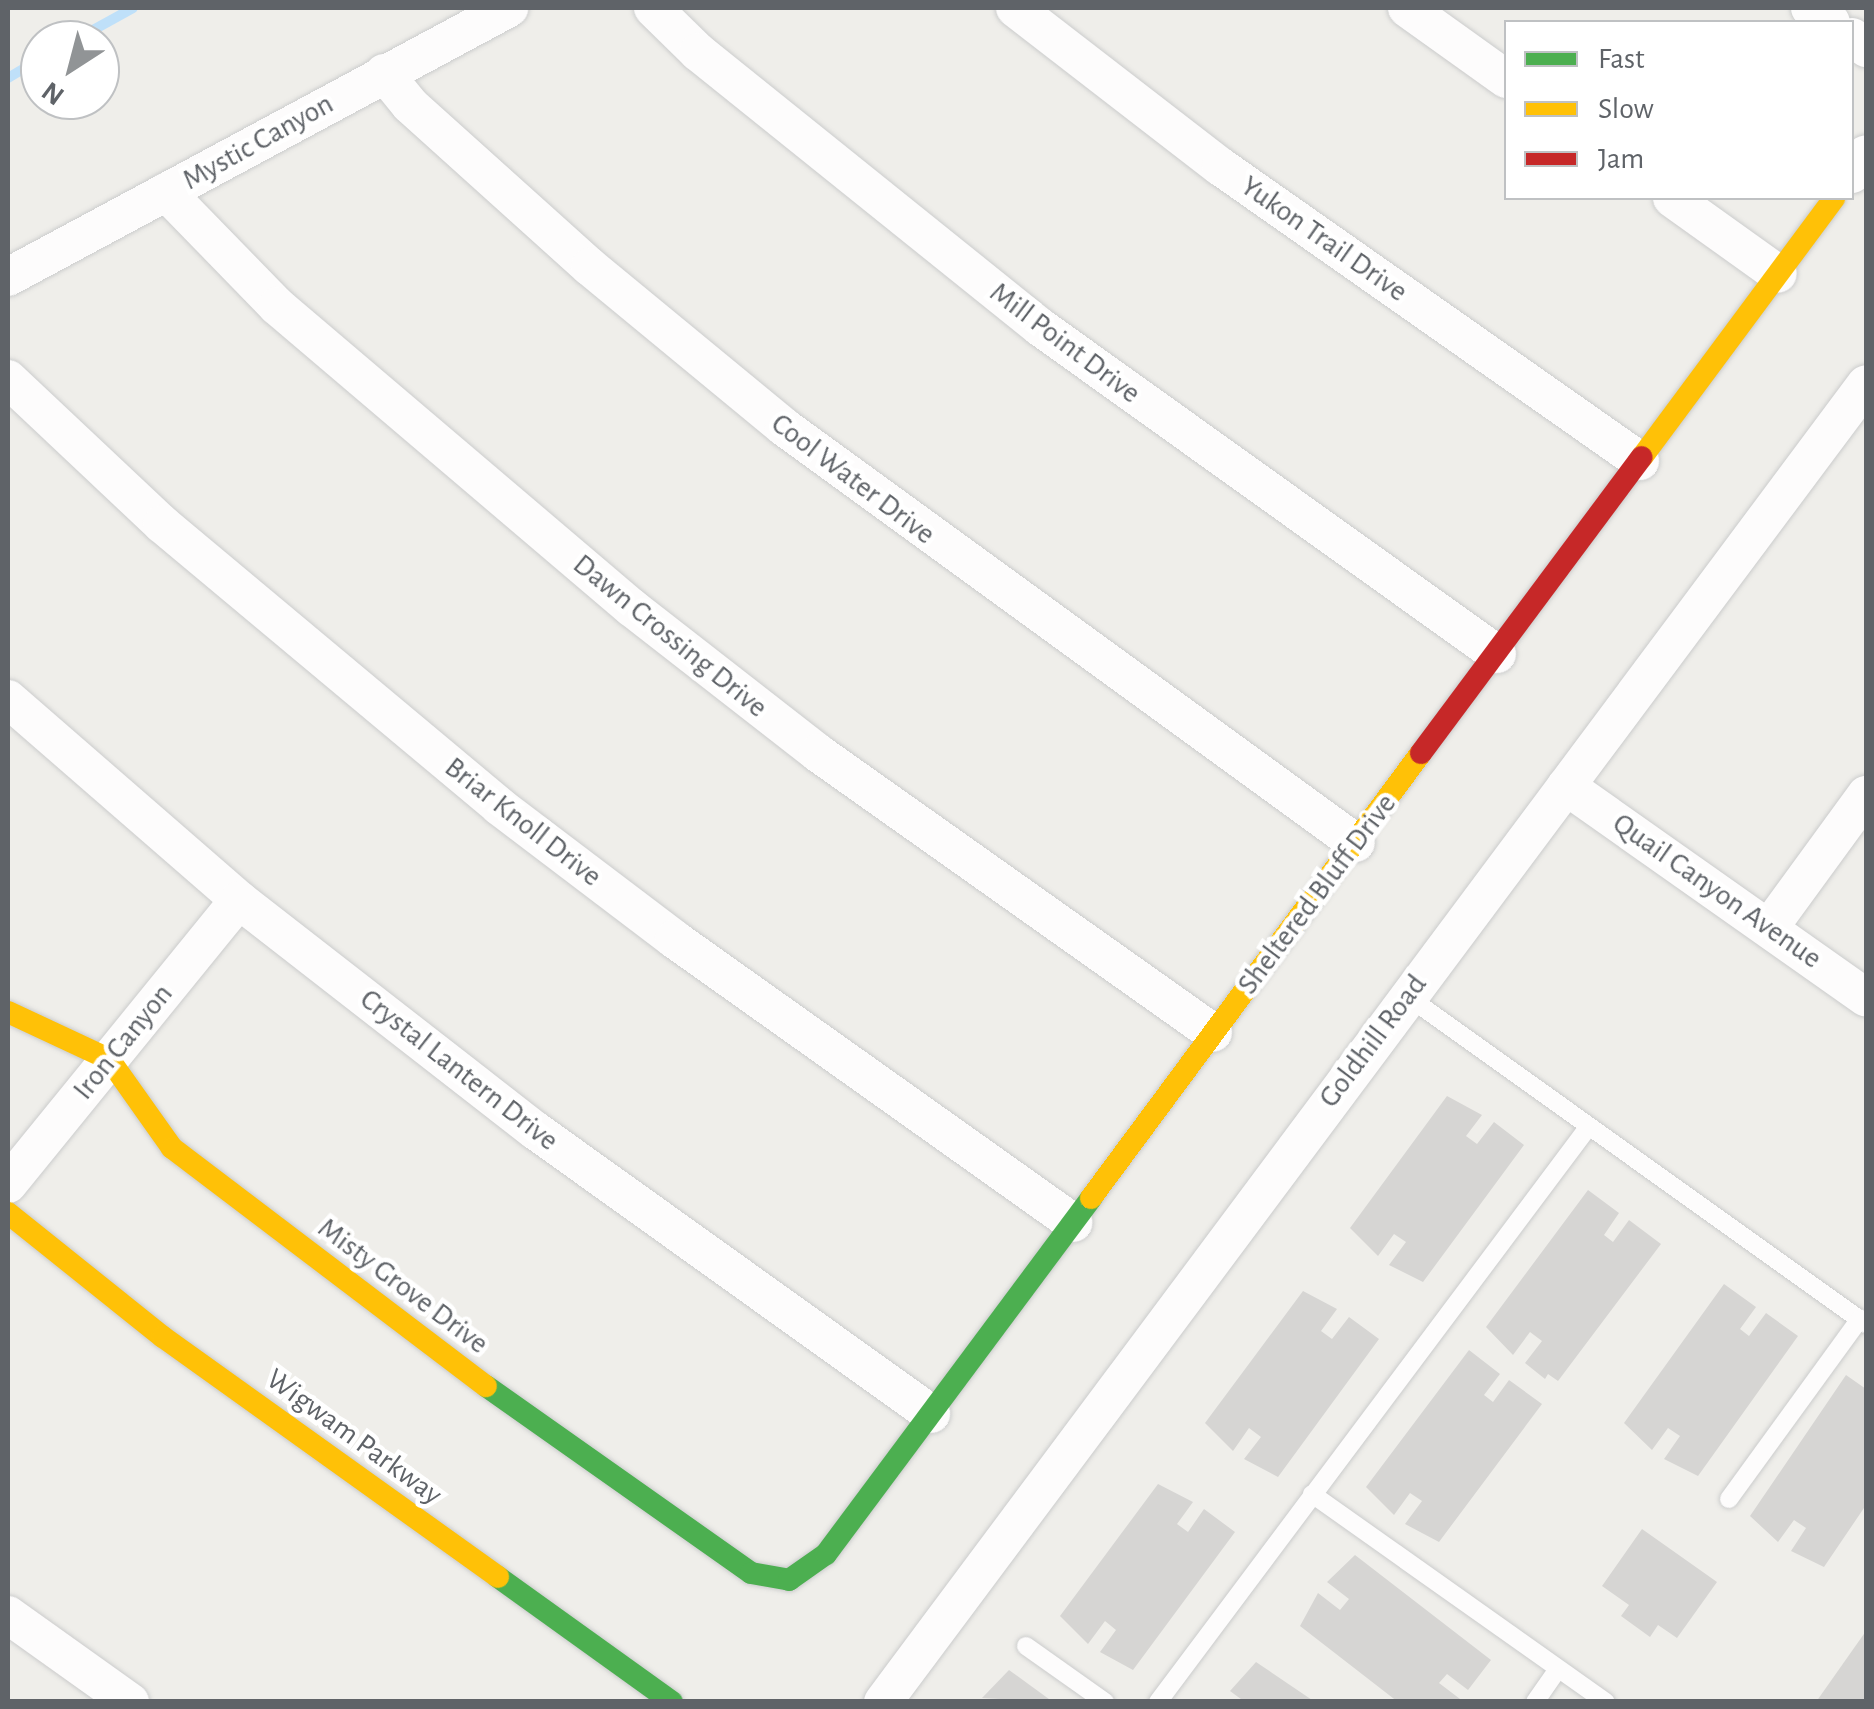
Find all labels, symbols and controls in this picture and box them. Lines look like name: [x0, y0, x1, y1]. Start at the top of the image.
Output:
north arrow: [20, 20, 120, 120]
legend: [1504, 20, 1854, 200]
text: Fast: [1598, 44, 1645, 74]
text: N: [37, 76, 70, 110]
street label: Mystic Canyon: [176, 86, 340, 198]
text: Slow: [1598, 94, 1654, 124]
text: Jam: [1598, 144, 1644, 174]
street label: Yukon Trail Drive: [1234, 168, 1414, 310]
street label: Mill Point Drive: [983, 275, 1147, 411]
street label: Cool Water Drive: [764, 406, 942, 552]
street label: Dawn Crossing Drive: [565, 547, 775, 725]
street label: Briar Knoll Drive: [437, 749, 609, 895]
street label: Sheltered Bluff Drive: [1230, 787, 1404, 1001]
street label: Quail Canyon Avenue: [1606, 805, 1828, 977]
street label: Goldhill Road: [1311, 967, 1435, 1115]
street label: Iron Canyon: [65, 977, 181, 1107]
street label: Crystal Lantern Drive: [353, 981, 565, 1159]
street label: Misty Grove Drive: [311, 1210, 495, 1362]
street label: Wigwam Parkway: [259, 1361, 449, 1513]

